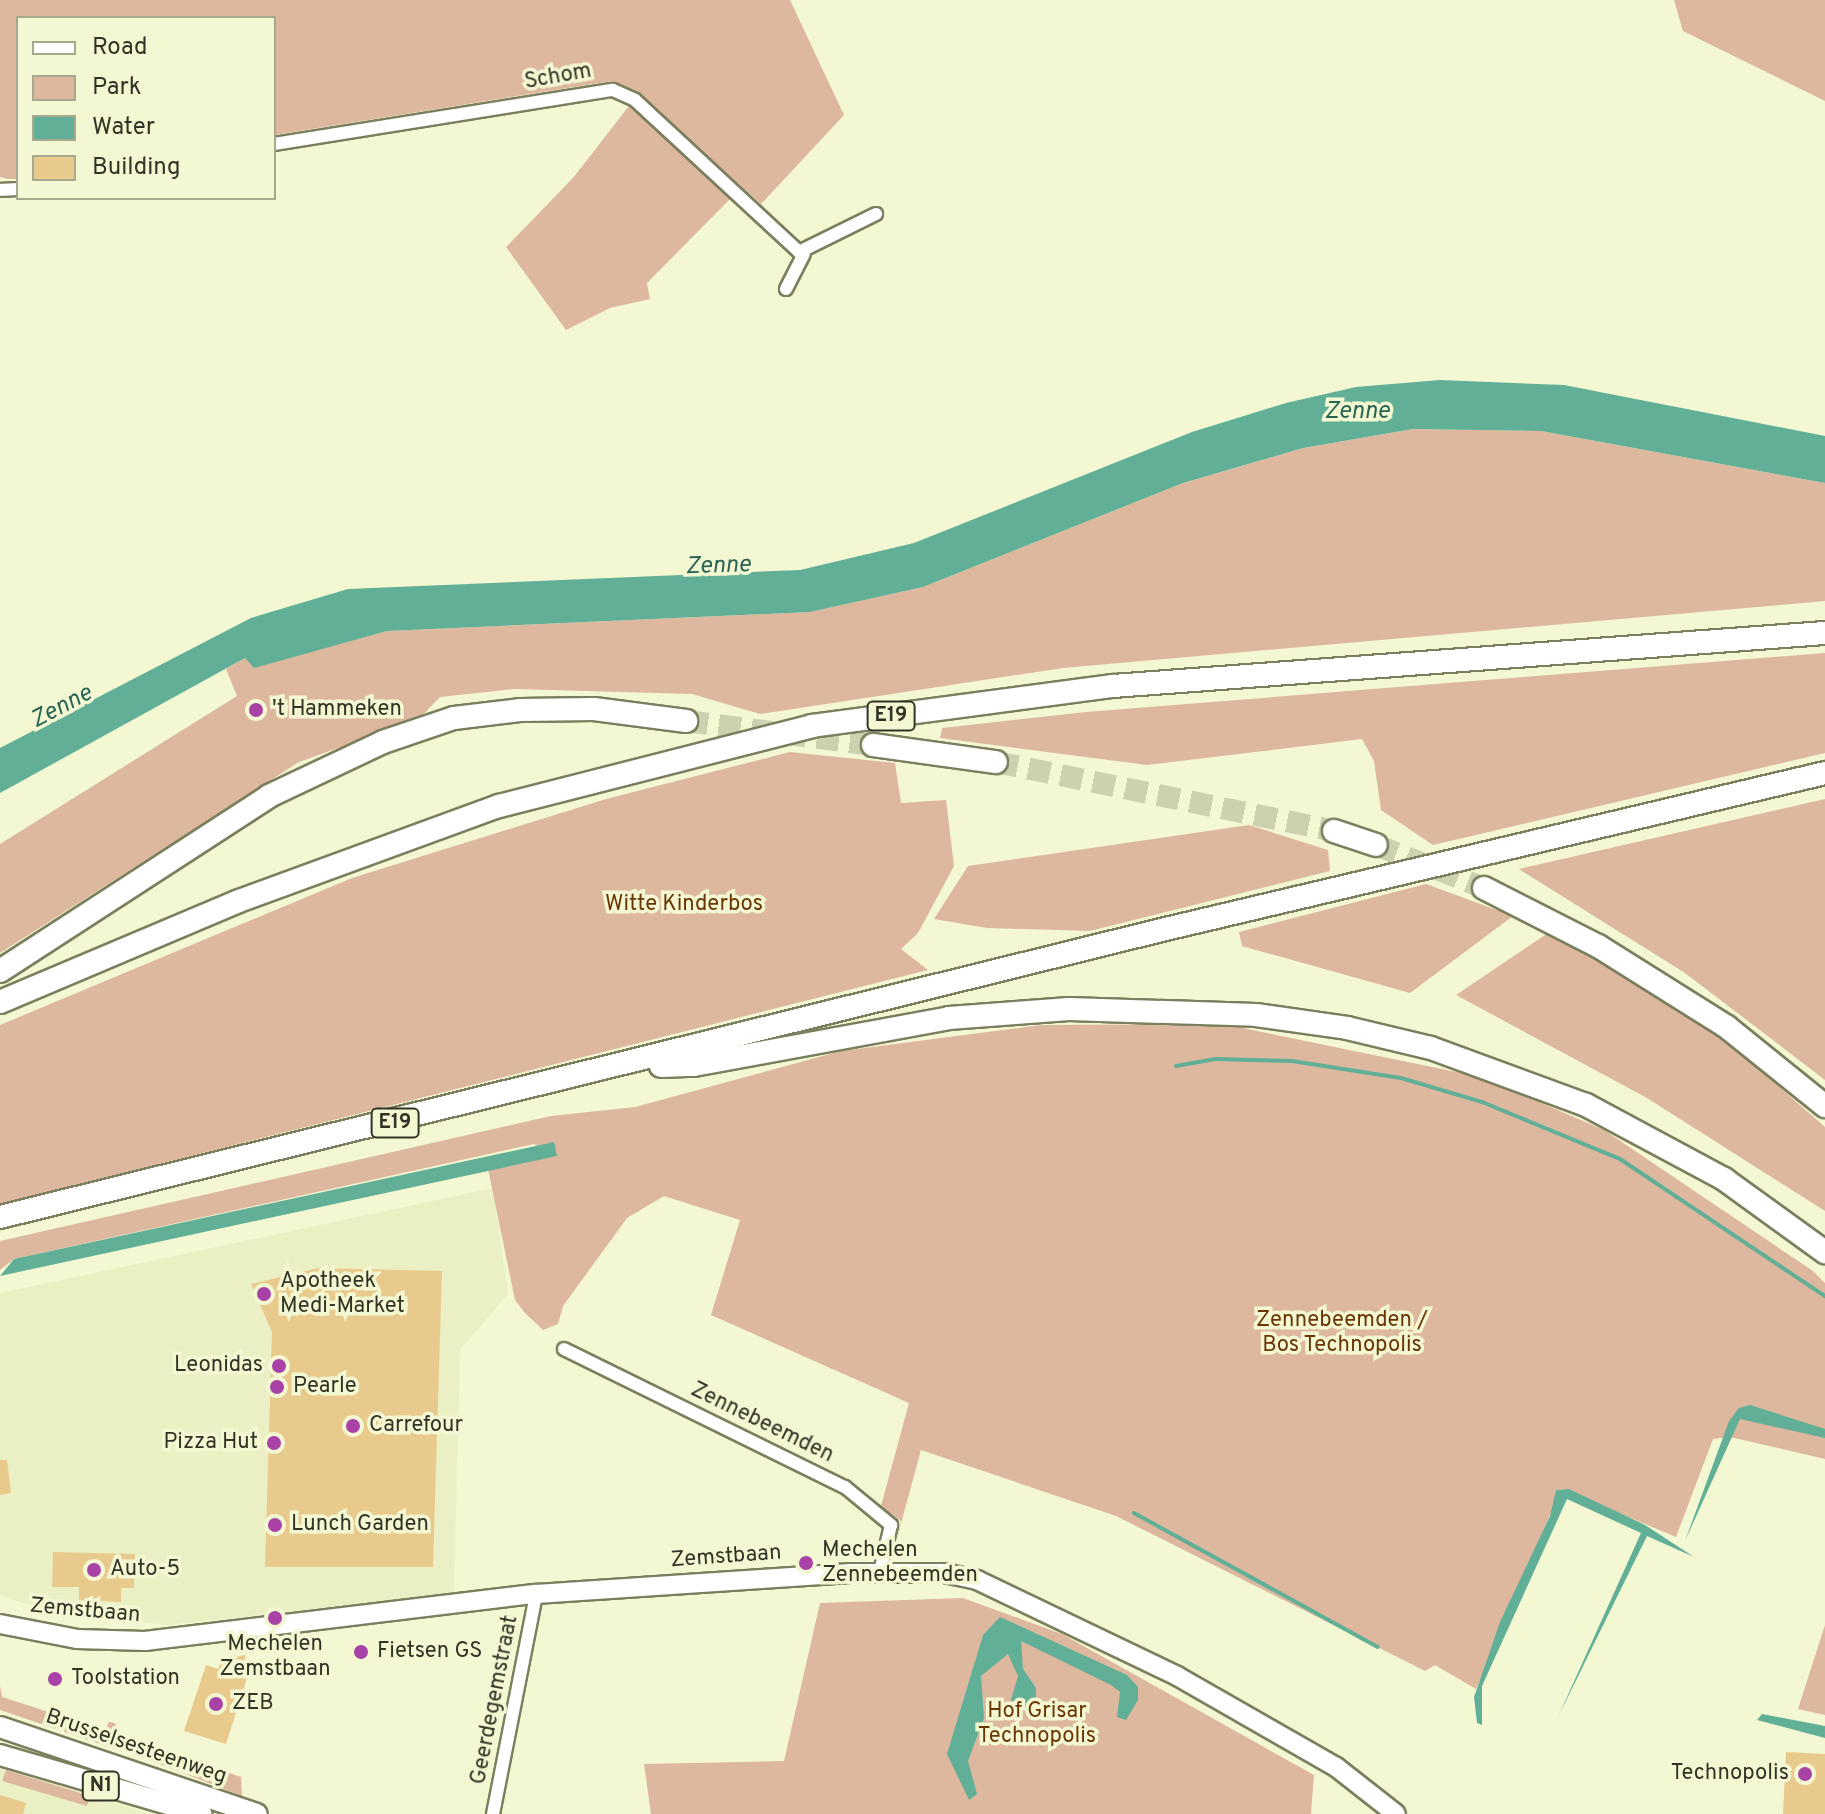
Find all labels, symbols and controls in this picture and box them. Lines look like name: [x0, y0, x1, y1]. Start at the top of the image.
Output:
legend: [16, 16, 276, 200]
text: Road: [92, 33, 148, 63]
street label: Schom: [523, 58, 593, 96]
text: Park: [92, 73, 142, 103]
text: Water: [92, 113, 155, 143]
text: Building: [92, 153, 181, 183]
water label: Zenne: [1324, 399, 1390, 427]
water label: Zenne: [685, 551, 751, 583]
water label: Zenne: [26, 680, 98, 736]
place label: 't Hammeken: [272, 697, 402, 723]
road number: E19: [865, 700, 917, 732]
marker: 't Hammeken: [247, 701, 265, 719]
park label: Witte Kinderbos: [605, 892, 763, 918]
road number: E19: [369, 1107, 421, 1139]
place label: Apotheek Medi-Market: [280, 1268, 405, 1320]
marker: Apotheek Medi-Market: [255, 1285, 273, 1303]
park label: Zennebeemden / Bos Technopolis: [1256, 1307, 1428, 1358]
place label: Leonidas: [174, 1353, 263, 1379]
marker: Leonidas: [270, 1357, 288, 1375]
place label: Pearle: [293, 1374, 357, 1400]
street label: Zennebeemden: [686, 1377, 838, 1469]
marker: Pearle: [268, 1378, 286, 1396]
place label: Carrefour: [369, 1413, 463, 1439]
marker: Carrefour: [344, 1417, 362, 1435]
place label: Pizza Hut: [163, 1430, 258, 1456]
marker: Pizza Hut: [265, 1434, 283, 1452]
place label: Lunch Garden: [291, 1512, 429, 1538]
marker: Lunch Garden: [266, 1516, 284, 1534]
place label: Mechelen Zennebeemden: [822, 1537, 978, 1588]
street label: Zemstbaan: [670, 1540, 782, 1574]
marker: Mechelen Zennebeemden: [797, 1554, 815, 1572]
place label: Auto-5: [110, 1557, 180, 1583]
marker: Auto-5: [85, 1561, 103, 1579]
street label: Zemstbaan: [29, 1593, 141, 1629]
marker: Mechelen Zemstbaan: [266, 1609, 284, 1627]
street label: Geerdegemstraat: [466, 1613, 524, 1787]
place label: Mechelen Zemstbaan: [219, 1631, 331, 1682]
place label: Fietsen GS: [377, 1639, 482, 1665]
marker: Fietsen GS: [352, 1643, 370, 1661]
place label: Toolstation: [71, 1666, 180, 1692]
marker: Toolstation: [46, 1670, 64, 1688]
place label: ZEB: [232, 1691, 274, 1717]
marker: ZEB: [207, 1695, 225, 1713]
park label: Hof Grisar Technopolis: [978, 1698, 1096, 1750]
street label: Brusselsesteenweg: [42, 1704, 230, 1790]
place label: Technopolis: [1671, 1761, 1789, 1787]
marker: Technopolis: [1796, 1765, 1814, 1783]
road number: N1: [81, 1770, 121, 1802]

